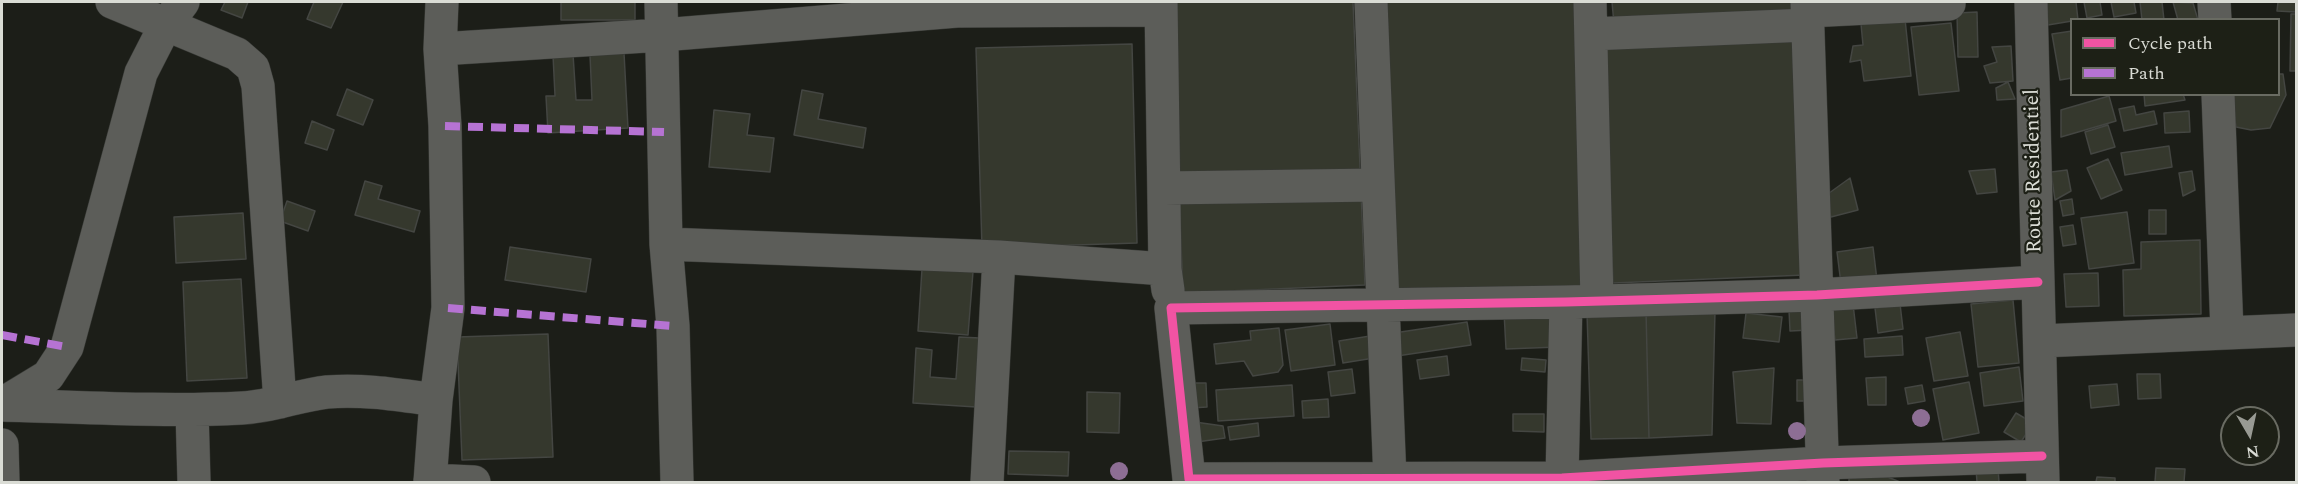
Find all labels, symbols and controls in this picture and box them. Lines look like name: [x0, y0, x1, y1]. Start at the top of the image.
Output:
legend: [2070, 18, 2280, 96]
text: Cycle path: [2128, 30, 2213, 57]
text: Path: [2128, 60, 2165, 87]
street label: Route Residentiel: [2021, 89, 2049, 253]
north arrow: [2220, 406, 2280, 466]
text: N: [2244, 439, 2261, 465]

